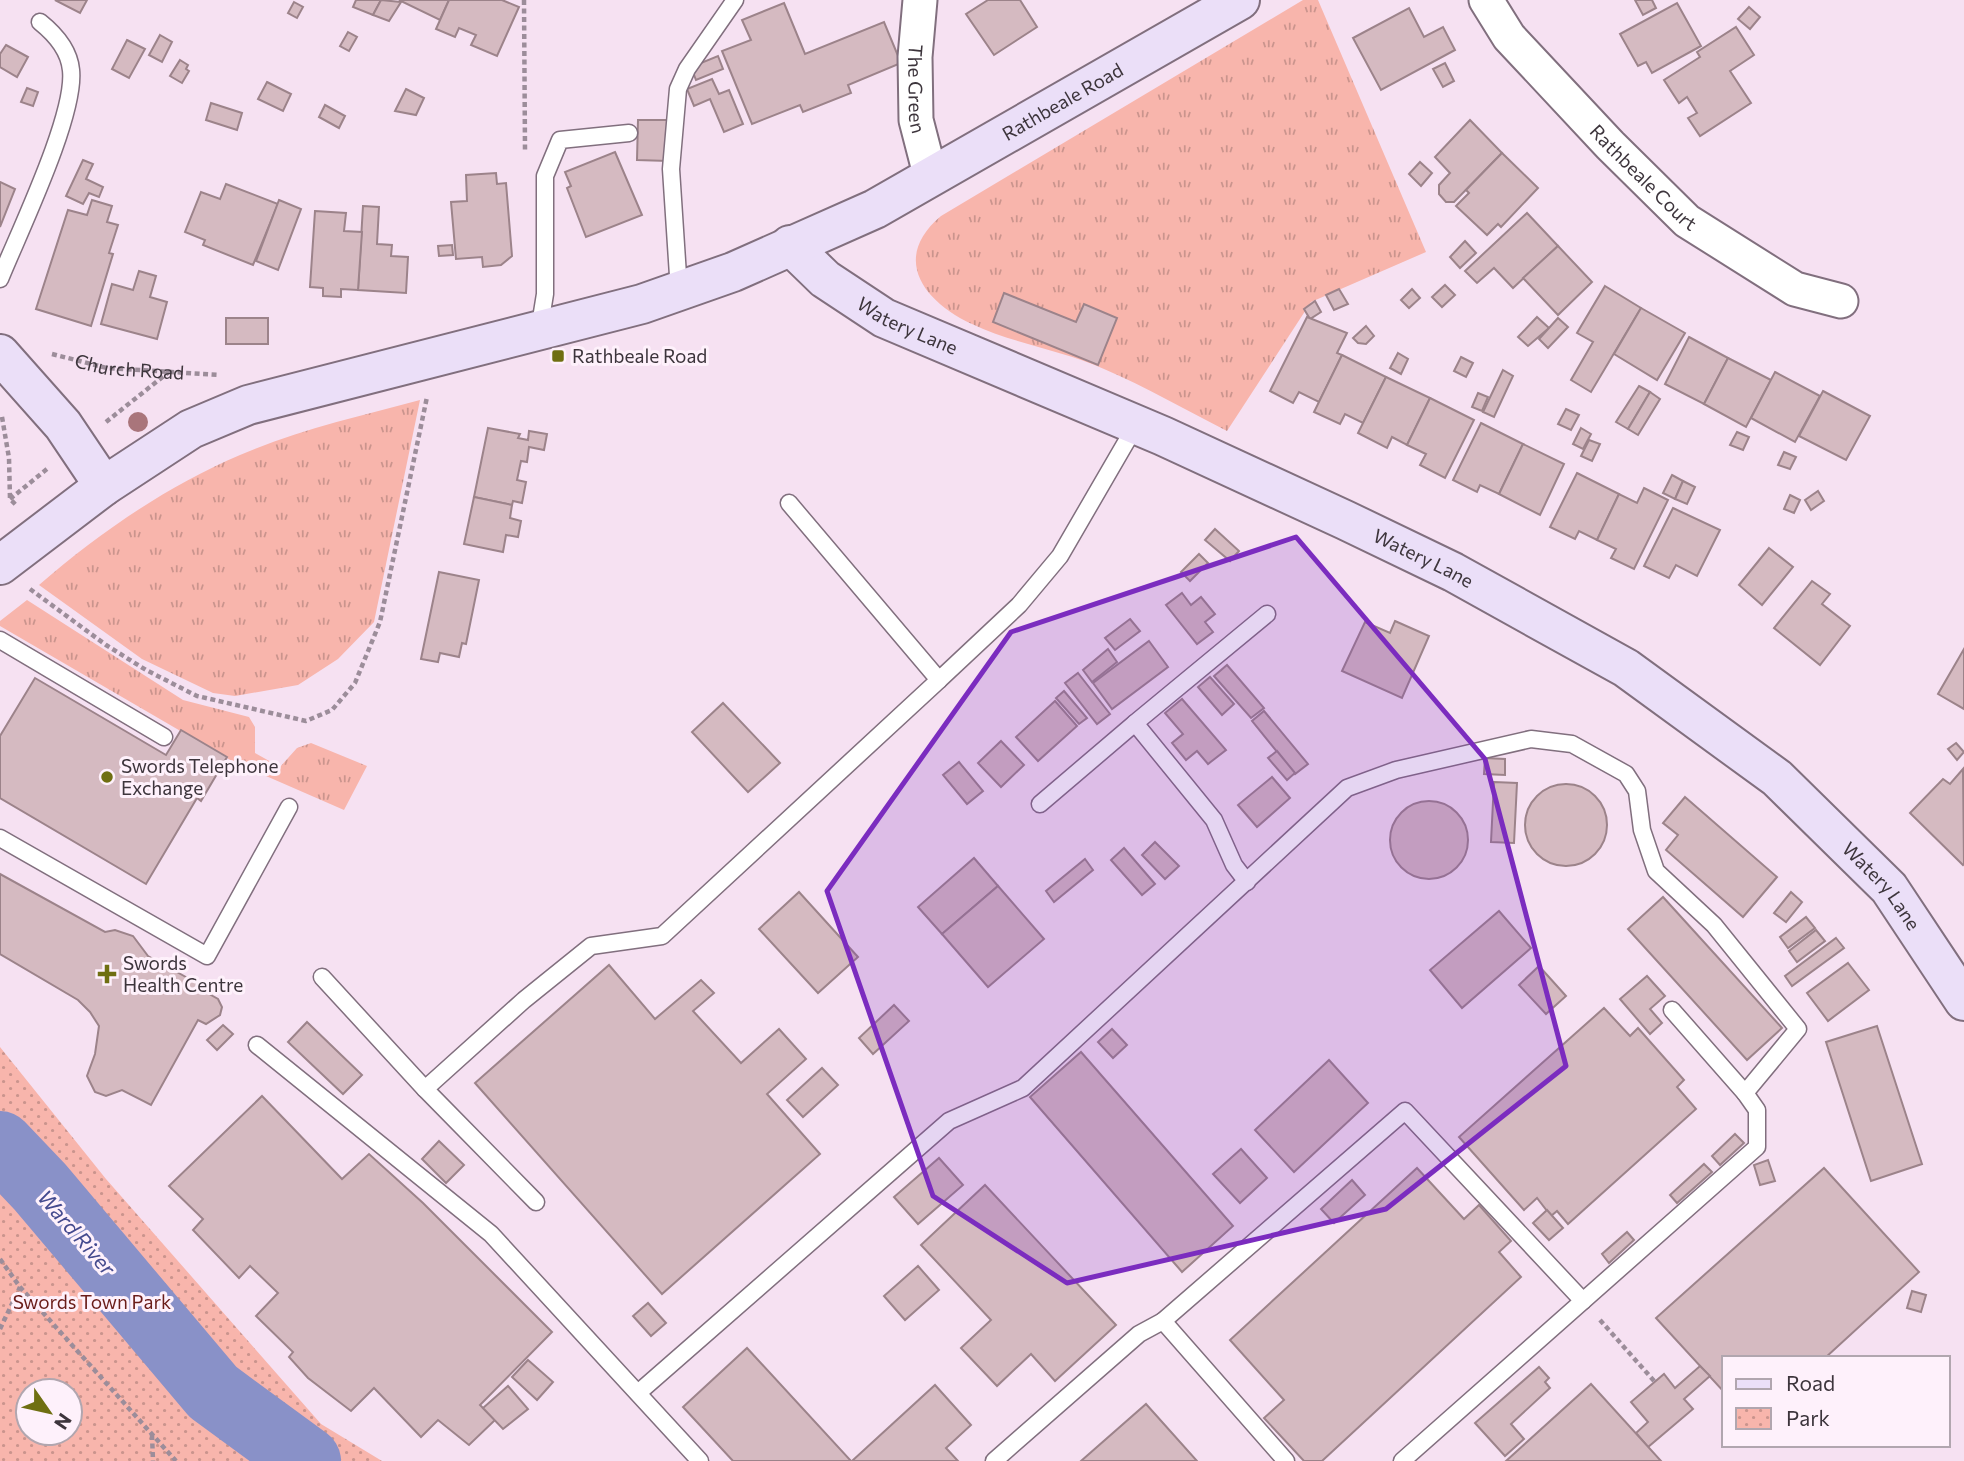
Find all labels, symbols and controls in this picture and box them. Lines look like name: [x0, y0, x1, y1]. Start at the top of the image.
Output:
street label: The Green: [904, 43, 931, 136]
street label: Rathbeale Road: [998, 58, 1127, 145]
street label: Rathbeale Court: [1585, 119, 1701, 235]
street label: Watery Lane: [853, 291, 961, 359]
place label: Rathbeale Road: [572, 344, 707, 367]
street label: Church Road: [72, 348, 185, 384]
marker: Rathbeale Road: [550, 348, 566, 364]
street label: Watery Lane: [1370, 523, 1478, 592]
place label: Swords Telephone Exchange: [121, 754, 278, 799]
marker: Swords Telephone Exchange: [99, 769, 115, 785]
street label: Watery Lane: [1838, 837, 1926, 934]
place label: Swords Health Centre: [123, 951, 243, 996]
marker: Swords Health Centre: [97, 964, 117, 984]
water label: Ward River: [33, 1184, 121, 1280]
park label: Swords Town Park: [13, 1290, 171, 1313]
legend: [1722, 1356, 1950, 1447]
text: Road: [1786, 1370, 1835, 1395]
north arrow: [14, 1377, 84, 1447]
text: Park: [1786, 1405, 1830, 1430]
text: N: [50, 1409, 77, 1434]

